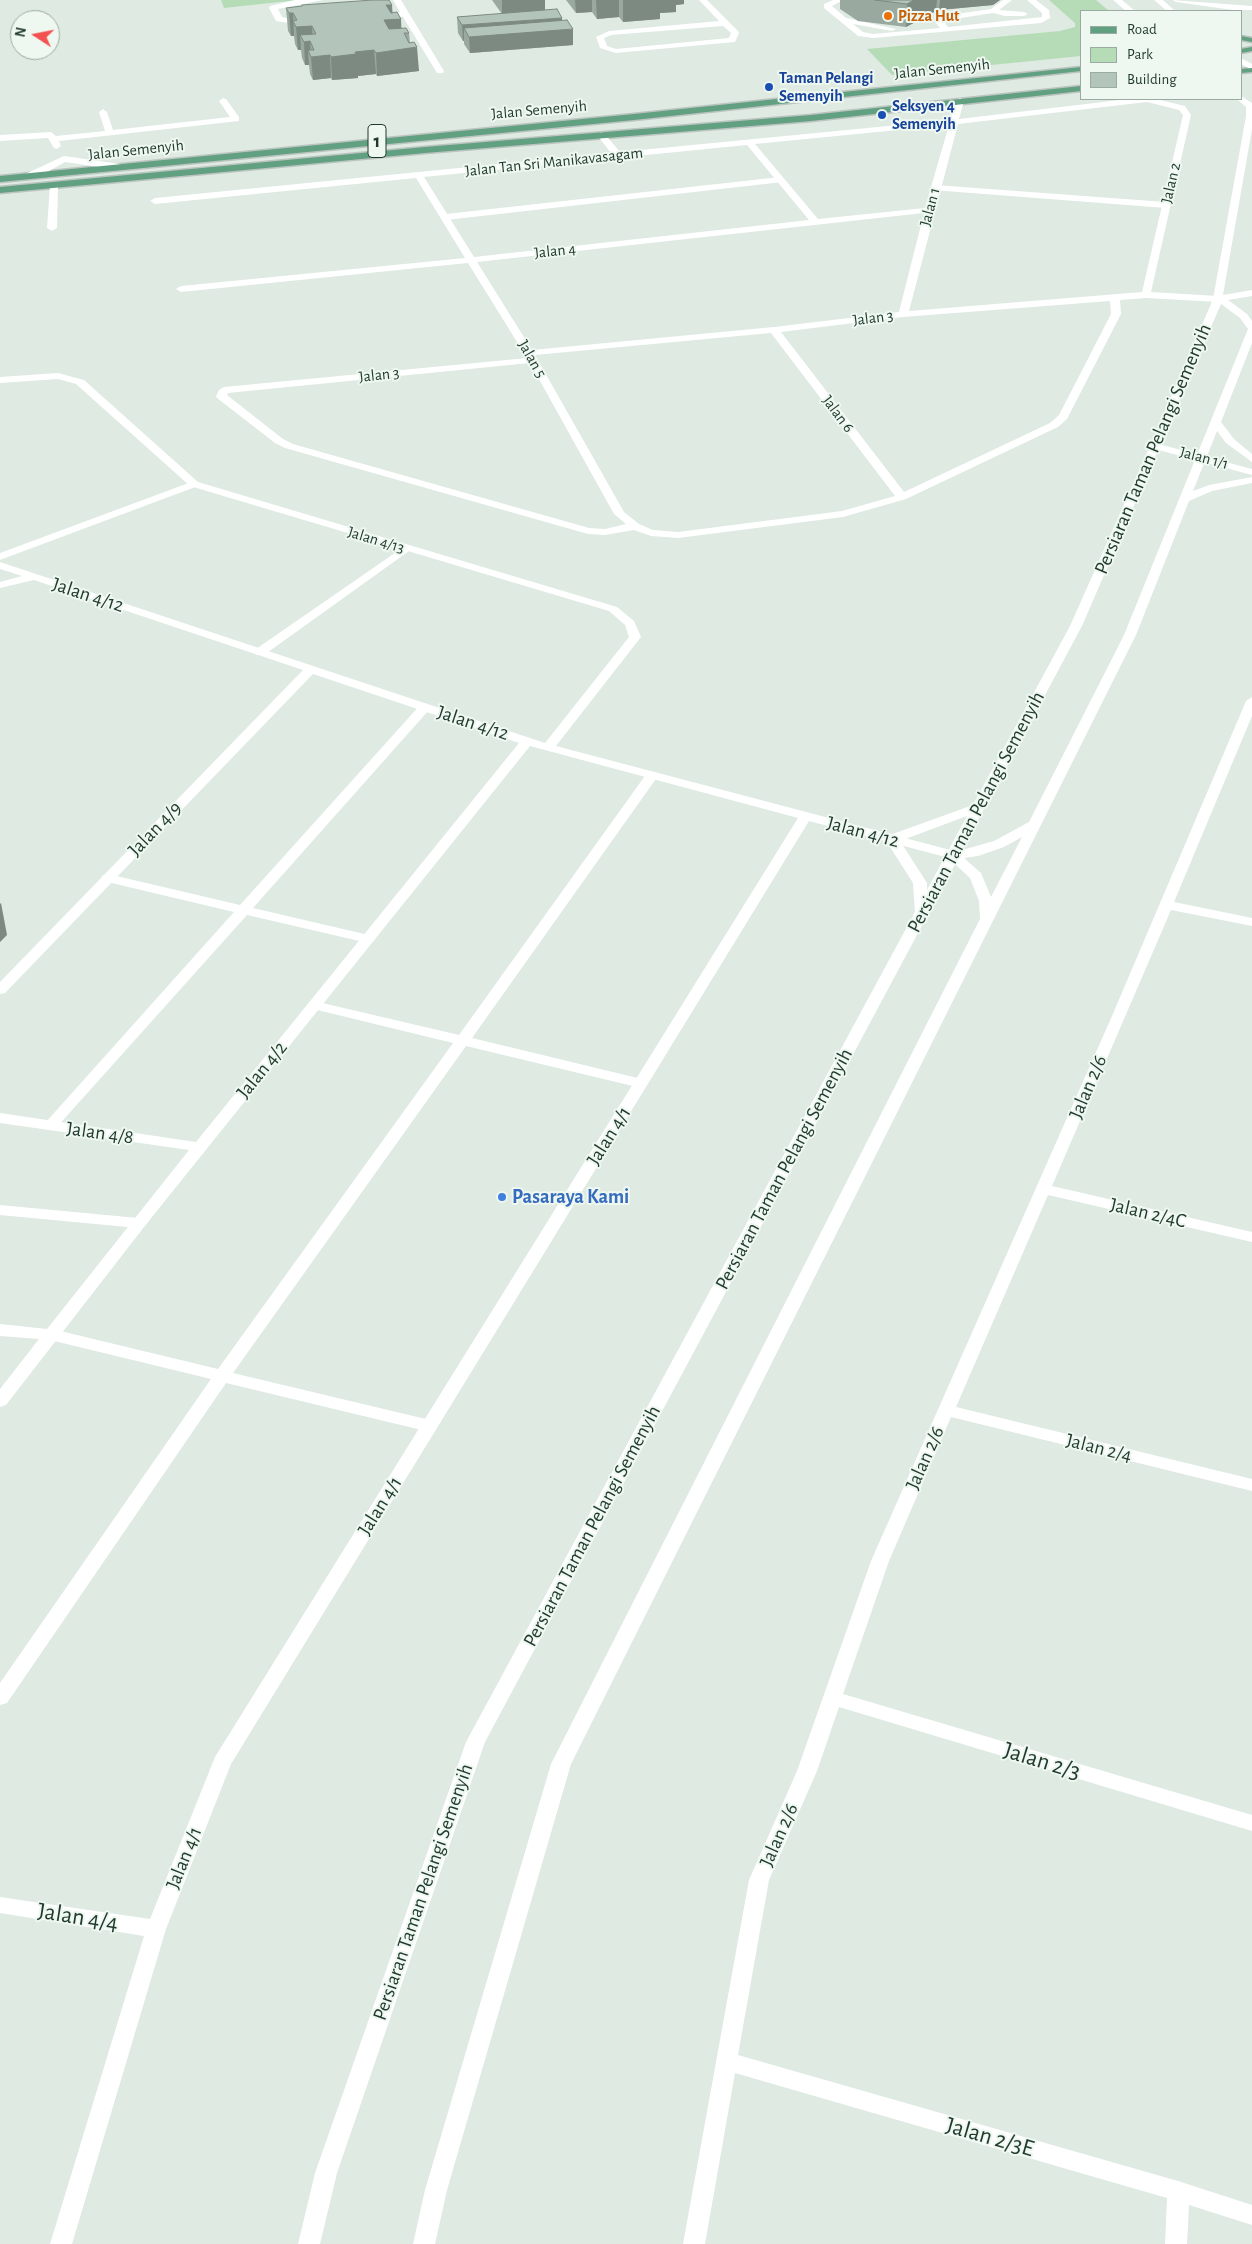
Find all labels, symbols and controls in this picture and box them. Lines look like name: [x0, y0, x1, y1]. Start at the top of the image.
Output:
place label: Pizza Hut: [898, 6, 959, 26]
north arrow: [10, 10, 60, 60]
marker: Pizza Hut: [882, 10, 894, 22]
legend: [1080, 10, 1242, 100]
text: Road: [1127, 22, 1157, 37]
text: N: [13, 26, 29, 38]
text: Park: [1127, 47, 1153, 62]
street label: Jalan Semenyih: [893, 54, 991, 84]
place label: Taman Pelangi Semenyih: [779, 68, 873, 106]
text: Building: [1127, 72, 1177, 87]
marker: Taman Pelangi Semenyih: [763, 81, 775, 93]
street label: Jalan Semenyih: [490, 96, 588, 124]
place label: Seksyen 4 Semenyih: [892, 96, 956, 134]
marker: Seksyen 4 Semenyih: [876, 109, 888, 121]
road number: 1: [368, 124, 386, 158]
street label: Jalan Semenyih: [87, 135, 185, 165]
street label: Jalan Tan Sri Manikavasagam: [464, 143, 644, 181]
street label: Jalan 2: [1157, 161, 1185, 205]
street label: Jalan 1: [916, 185, 944, 229]
street label: Jalan 4: [533, 239, 577, 263]
street label: Jalan 3: [852, 306, 894, 330]
street label: Persiaran Taman Pelangi Semenyih: [1089, 320, 1217, 578]
street label: Jalan 5: [513, 337, 551, 381]
street label: Jalan 3: [358, 363, 400, 387]
street label: Jalan 6: [818, 392, 858, 436]
street label: Jalan 1/1: [1178, 442, 1230, 474]
street label: Jalan 4/13: [345, 522, 407, 558]
street label: Jalan 4/12: [49, 572, 127, 618]
street label: Persiaran Taman Pelangi Semenyih: [902, 687, 1050, 937]
street label: Jalan 4/12: [434, 700, 512, 746]
street label: Jalan 4/9: [123, 796, 187, 862]
street label: Jalan 4/12: [824, 811, 902, 853]
street label: Jalan 4/2: [232, 1036, 292, 1104]
street label: Persiaran Taman Pelangi Semenyih: [710, 1044, 858, 1294]
street label: Jalan 2/6: [1064, 1052, 1112, 1122]
street label: Jalan 4/1: [582, 1102, 636, 1170]
street label: Jalan 4/8: [65, 1116, 135, 1150]
place label: Pasaraya Kami: [512, 1185, 629, 1209]
marker: Pasaraya Kami: [496, 1191, 508, 1203]
street label: Jalan 2/4C: [1108, 1193, 1188, 1233]
street label: Persiaran Taman Pelangi Semenyih: [518, 1401, 666, 1651]
street label: Jalan 2/6: [900, 1423, 950, 1493]
street label: Jalan 2/4: [1064, 1428, 1134, 1468]
street label: Jalan 4/1: [353, 1472, 407, 1540]
street label: Jalan 2/3: [1000, 1736, 1084, 1786]
street label: Persiaran Taman Pelangi Semenyih: [368, 1761, 478, 2023]
street label: Jalan 2/6: [754, 1800, 804, 1870]
street label: Jalan 4/1: [161, 1823, 207, 1893]
street label: Jalan 4/4: [36, 1896, 120, 1938]
street label: Jalan 2/3E: [943, 2111, 1037, 2163]

